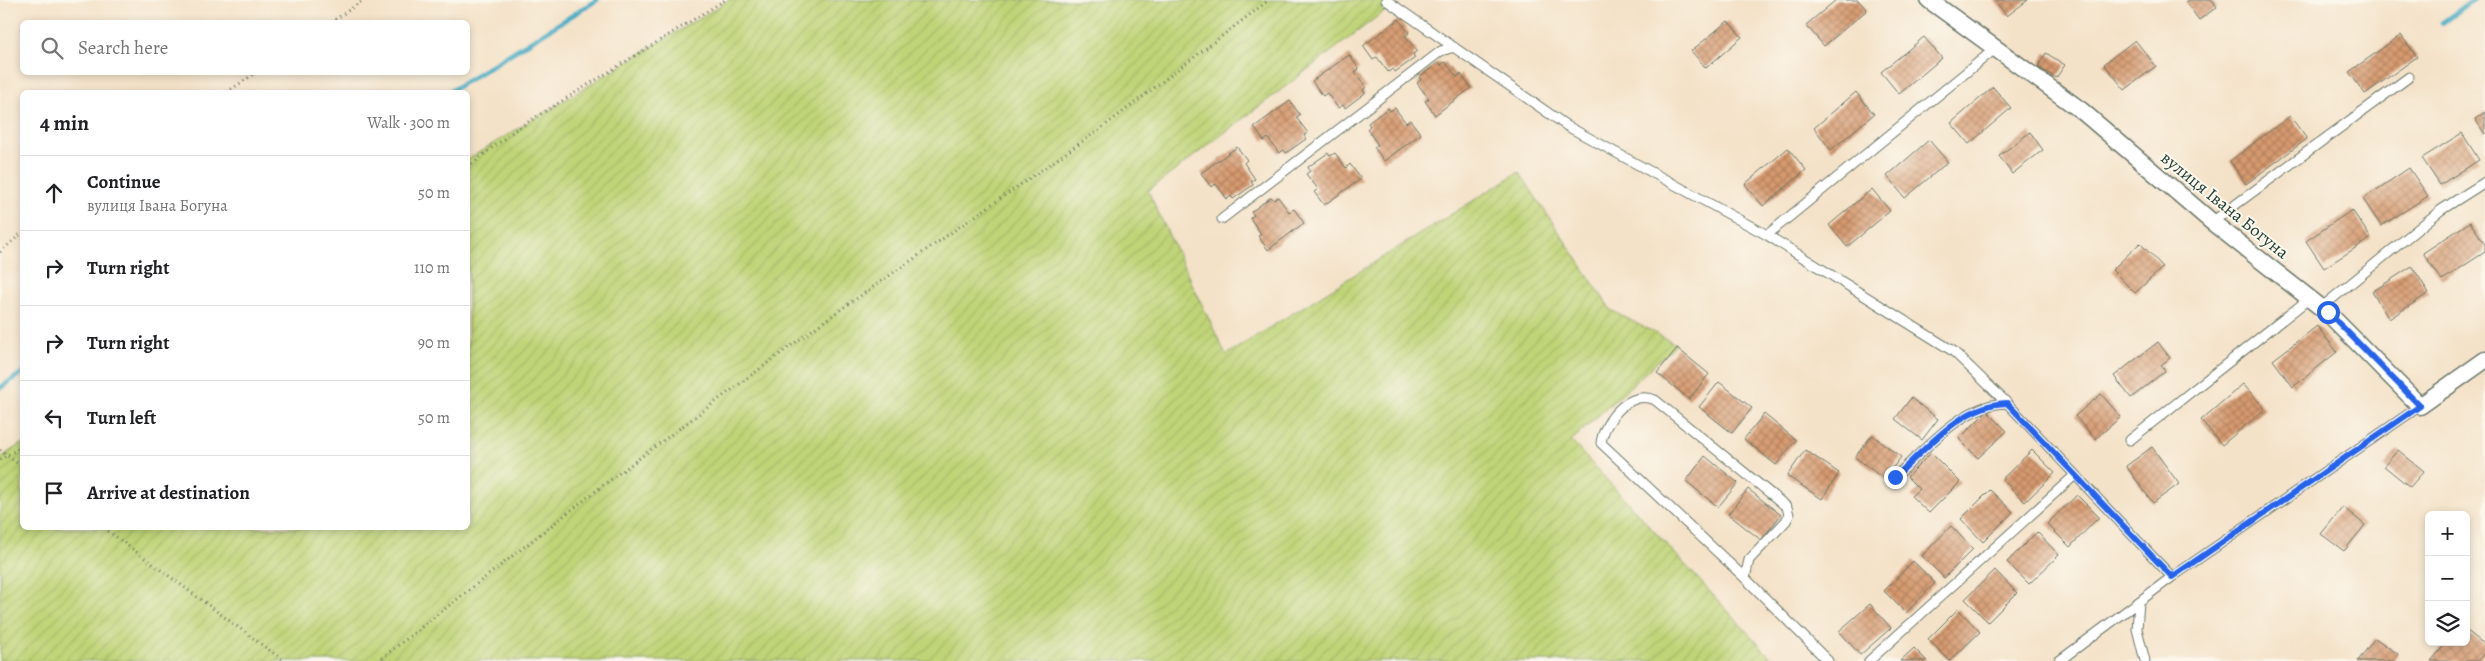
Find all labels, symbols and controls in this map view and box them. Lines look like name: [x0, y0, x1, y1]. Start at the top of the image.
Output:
search box: [20, 20, 470, 75]
icon: search: [38, 34, 66, 62]
text: Search here: [78, 35, 168, 61]
text: 4 min: [40, 109, 89, 137]
text: Walk · 300 m: [367, 112, 450, 134]
street label: вулиця Івана Богуна: [2156, 146, 2295, 265]
text: Continue: [87, 169, 161, 195]
icon: ahead: [40, 179, 68, 207]
text: 50 m: [418, 182, 450, 204]
text: вулиця Івана Богуна: [87, 195, 228, 217]
icon: right: [40, 254, 68, 282]
text: Turn right: [87, 255, 169, 281]
text: 110 m: [414, 257, 450, 279]
route start: [2317, 301, 2340, 324]
icon: right: [40, 329, 68, 357]
text: Turn right: [87, 330, 169, 356]
text: 90 m: [418, 332, 450, 354]
icon: left: [40, 404, 68, 432]
text: Turn left: [87, 405, 156, 431]
text: 50 m: [418, 407, 450, 429]
route end: [1884, 466, 1907, 489]
icon: arrive: [40, 479, 68, 507]
text: Arrive at destination: [87, 480, 250, 506]
map controls: [2425, 511, 2470, 646]
button: +: [2425, 511, 2470, 556]
button: −: [2425, 556, 2470, 601]
button: layers: [2425, 601, 2470, 646]

